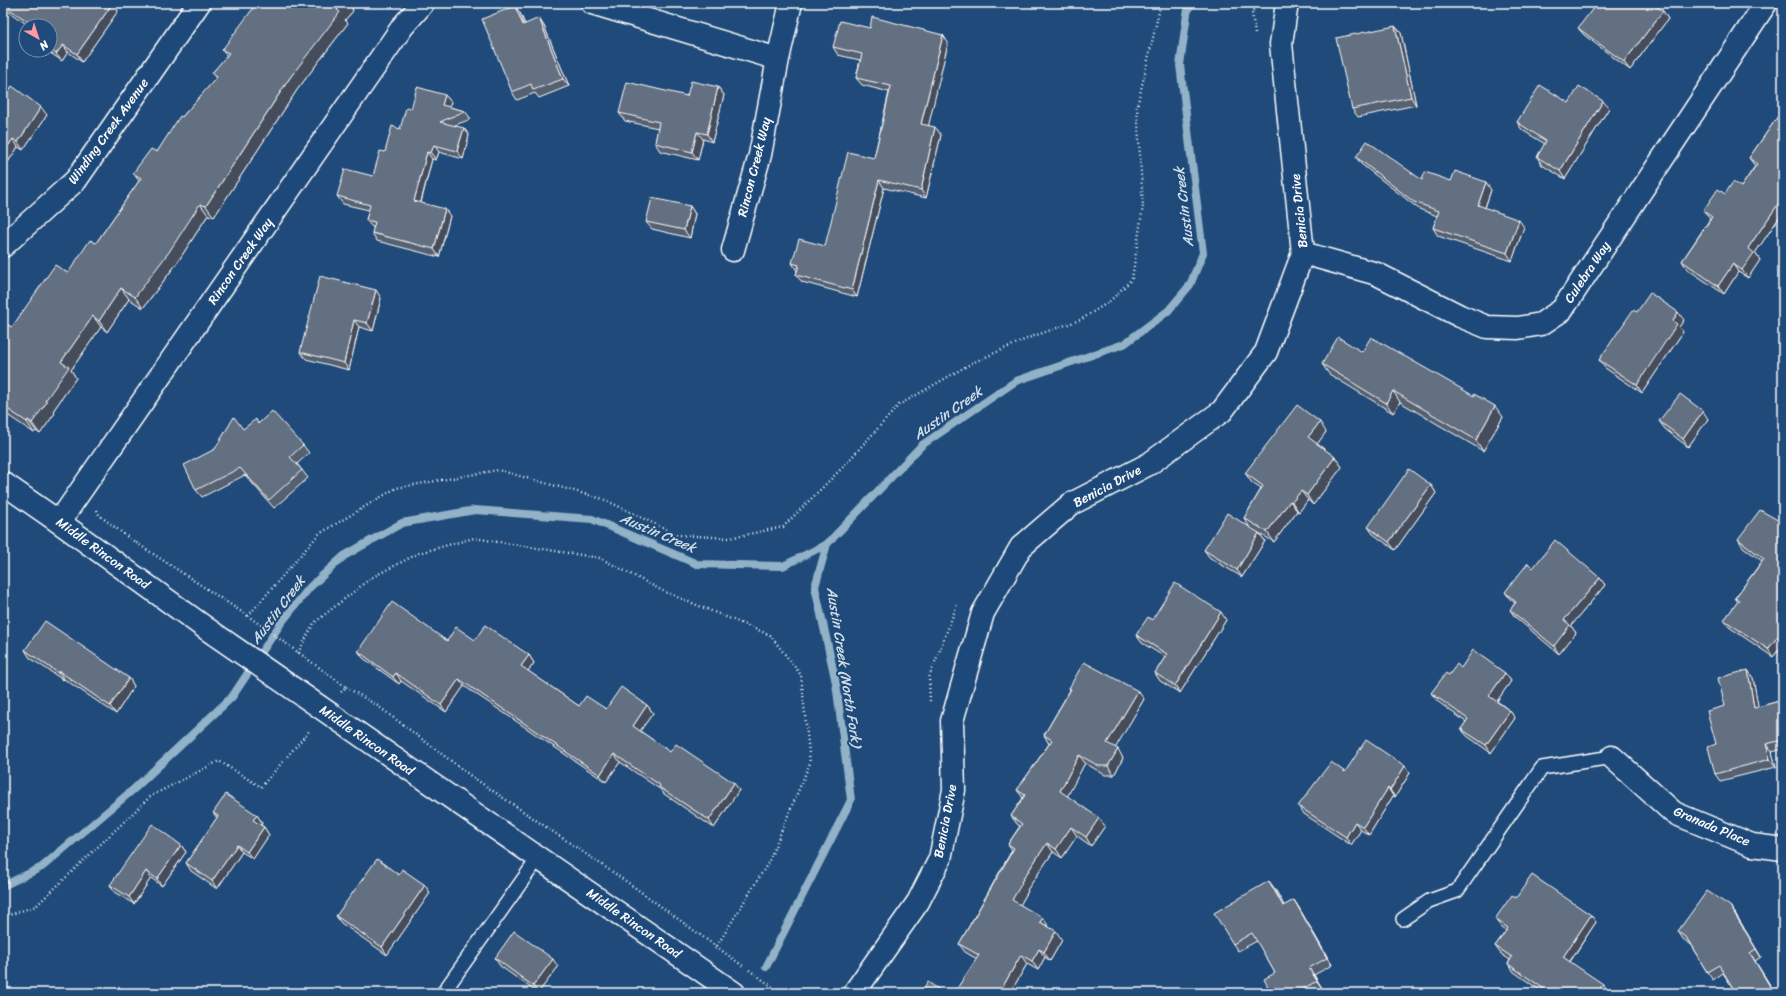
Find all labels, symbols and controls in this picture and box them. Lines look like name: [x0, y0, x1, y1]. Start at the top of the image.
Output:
north arrow: [18, 18, 58, 58]
text: N: [35, 35, 54, 55]
street label: Winding Creek Avenue: [61, 73, 155, 189]
street label: Rincon Creek Way: [730, 114, 778, 219]
water label: Austin Creek: [1167, 164, 1201, 249]
street label: Benicia Drive: [1284, 173, 1314, 249]
street label: Rincon Creek Way: [201, 212, 279, 309]
street label: Culebra Way: [1558, 236, 1617, 308]
water label: Austin Creek: [907, 379, 989, 447]
street label: Benicia Drive: [1069, 458, 1145, 514]
water label: Austin Creek: [615, 505, 701, 561]
street label: Middle Rincon Road: [51, 511, 156, 596]
water label: Austin Creek: [243, 569, 313, 650]
water label: Austin Creek (North Fork): [819, 584, 869, 752]
street label: Middle Rincon Road: [315, 699, 420, 782]
street label: Benicia Drive: [927, 782, 963, 860]
street label: Granada Place: [1670, 799, 1754, 853]
street label: Middle Rincon Road: [582, 882, 687, 965]

